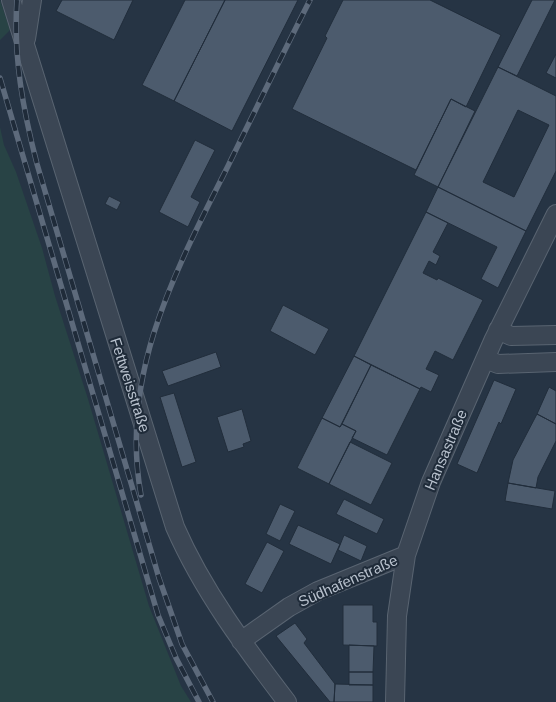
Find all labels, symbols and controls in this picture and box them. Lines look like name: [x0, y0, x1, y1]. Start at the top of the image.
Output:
street label: Fettweisstraße: [107, 335, 154, 434]
street label: Hansastraße: [421, 407, 470, 493]
street label: Südhafenstraße: [296, 551, 400, 610]

